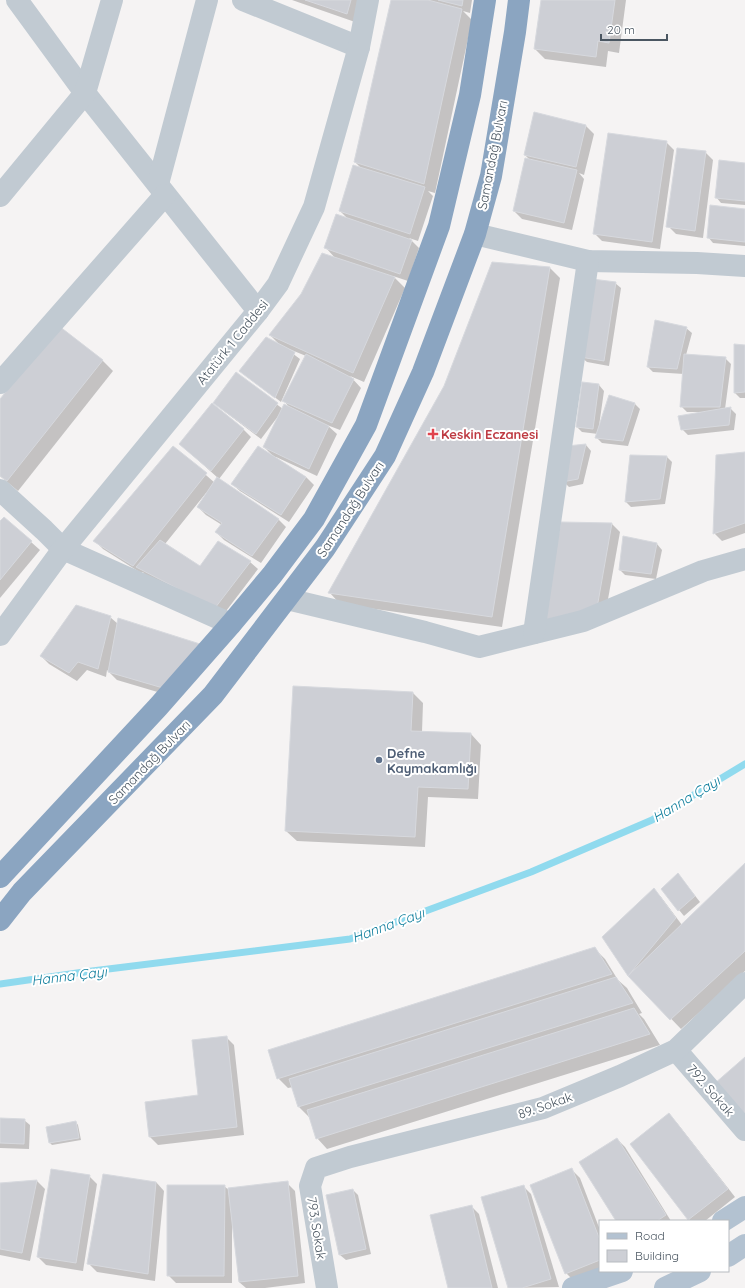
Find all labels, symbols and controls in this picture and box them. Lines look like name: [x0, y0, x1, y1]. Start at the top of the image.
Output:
scale bar: [601, 16, 667, 42]
text: 20 m: [607, 22, 635, 37]
street label: Samandağ Bulvarı: [474, 99, 510, 211]
street label: Atatürk 1 Caddesi: [193, 296, 271, 388]
place label: Keskin Eczanesi: [441, 426, 538, 442]
marker: Keskin Eczanesi: [428, 429, 438, 439]
street label: Samandağ Bulvarı: [313, 458, 387, 560]
street label: Samandağ Bulvarı: [105, 717, 193, 807]
place label: Defne Kaymakamlığı: [387, 745, 477, 776]
marker: Defne Kaymakamlığı: [374, 755, 384, 765]
water label: Hanna Çayı: [649, 771, 724, 826]
water label: Hanna Çayı: [349, 903, 428, 946]
water label: Hanna Çayı: [30, 962, 109, 990]
street label: 792. Sokak: [684, 1061, 738, 1119]
street label: 89. Sokak: [516, 1088, 574, 1122]
street label: 793. Sokak: [304, 1195, 330, 1261]
legend: [599, 1220, 729, 1272]
text: Road: [635, 1228, 665, 1243]
text: Building: [635, 1248, 679, 1263]

